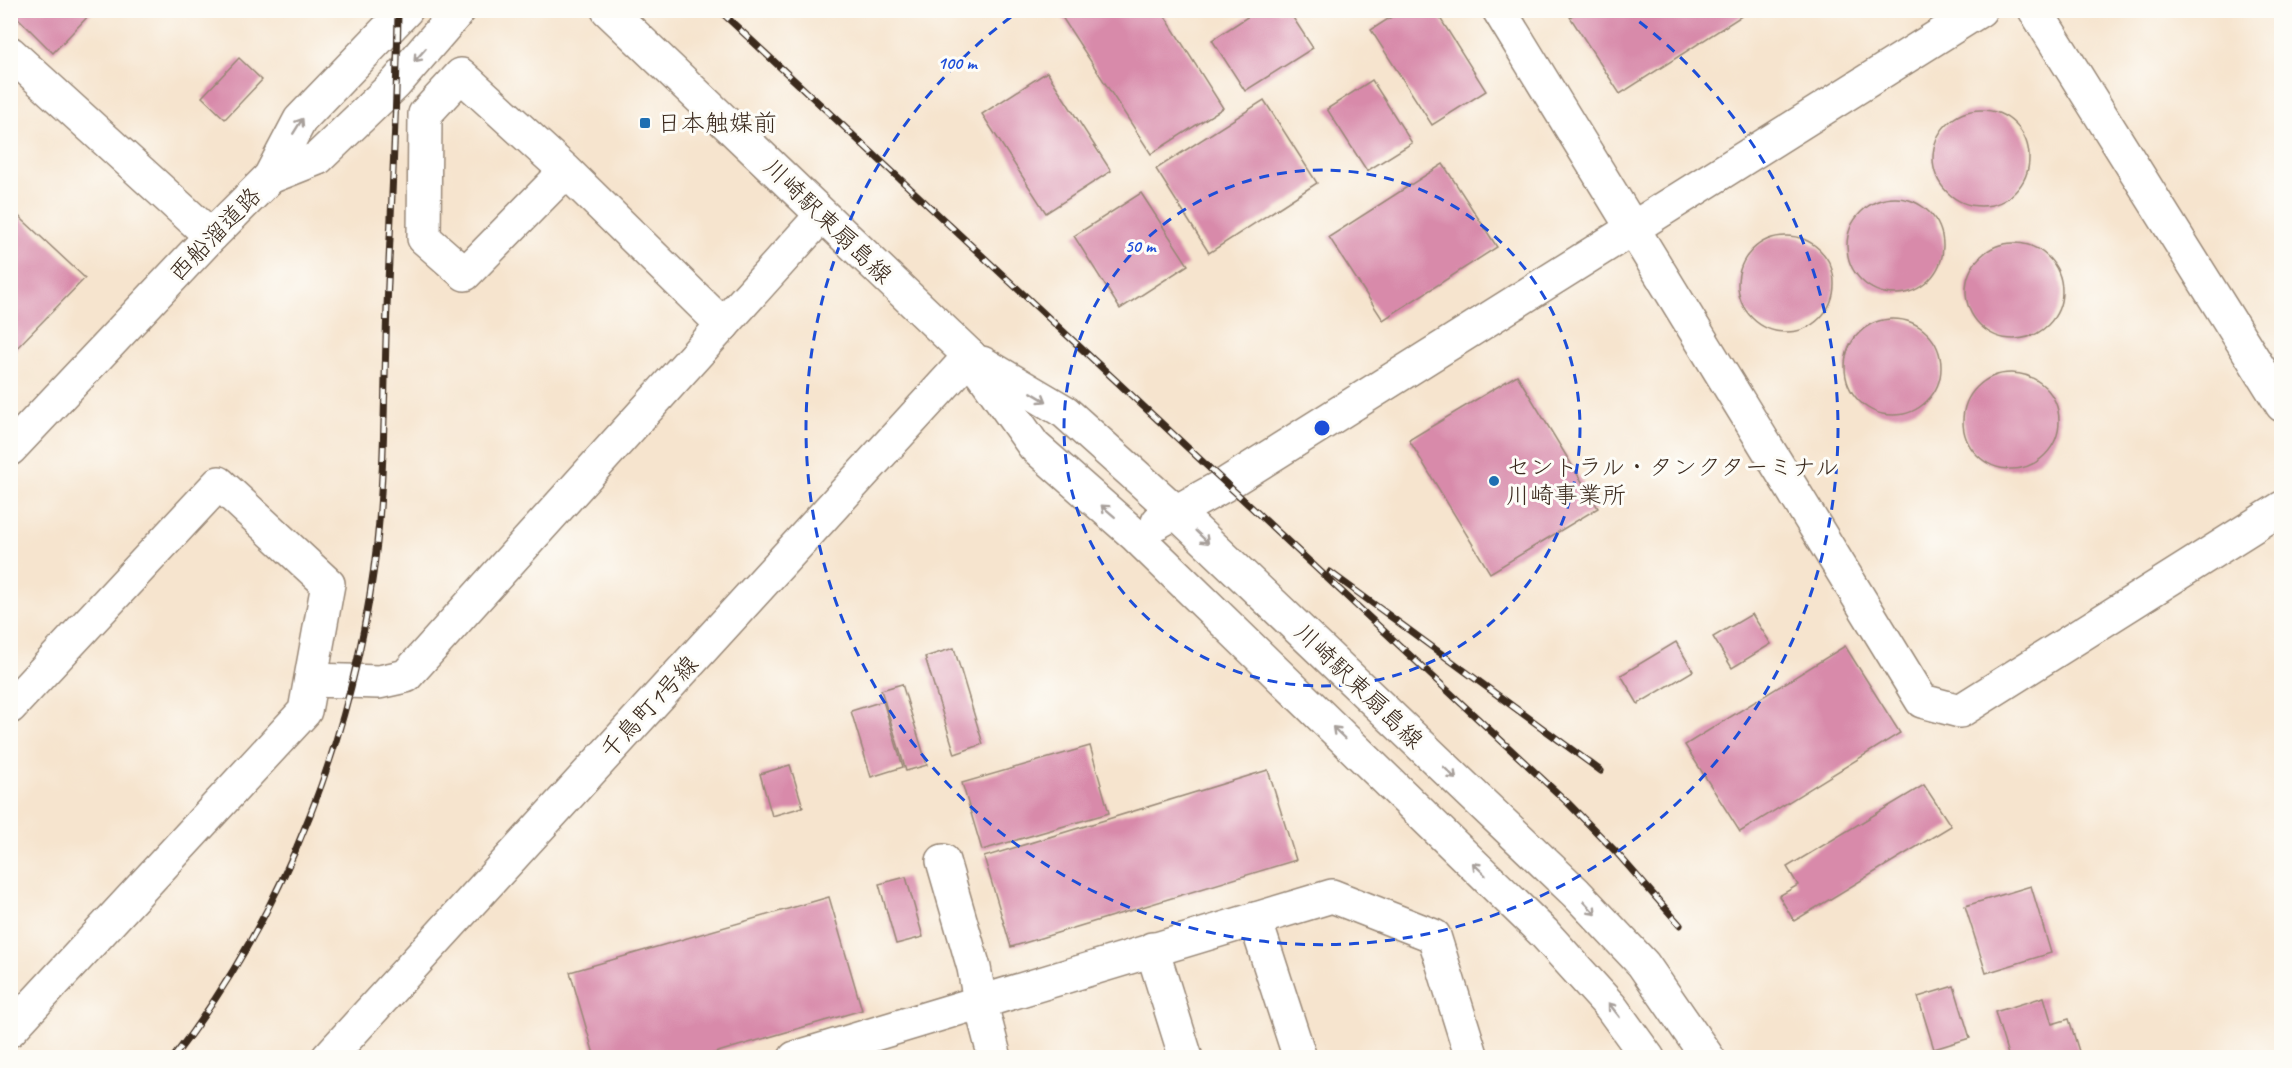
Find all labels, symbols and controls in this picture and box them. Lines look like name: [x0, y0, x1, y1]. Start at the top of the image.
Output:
one-way arrow: [413, 47, 427, 62]
text: 100 m: [938, 52, 978, 74]
place label: 日本触媒前: [657, 108, 777, 138]
marker: 日本触媒前: [638, 116, 652, 130]
one-way arrow: [292, 118, 304, 135]
street label: 川崎駅東扇島線: [757, 152, 899, 290]
street label: 西船溜道路: [163, 180, 267, 288]
text: 50 m: [1125, 235, 1157, 257]
one-way arrow: [1029, 392, 1047, 403]
centre of rings: [1312, 418, 1332, 438]
place label: セントラル・タンクターミナル 川崎事業所: [1506, 452, 1839, 510]
marker: セントラル・タンクターミナル 川崎事業所: [1487, 474, 1501, 488]
one-way arrow: [1101, 504, 1116, 518]
one-way arrow: [1194, 530, 1209, 544]
street label: 川崎駅東扇島線: [1288, 617, 1430, 755]
street label: 千鳥町1号線: [593, 649, 705, 765]
one-way arrow: [1332, 726, 1347, 741]
one-way arrow: [1442, 766, 1457, 780]
one-way arrow: [1471, 862, 1486, 877]
one-way arrow: [1583, 901, 1597, 916]
one-way arrow: [1607, 1003, 1620, 1019]

